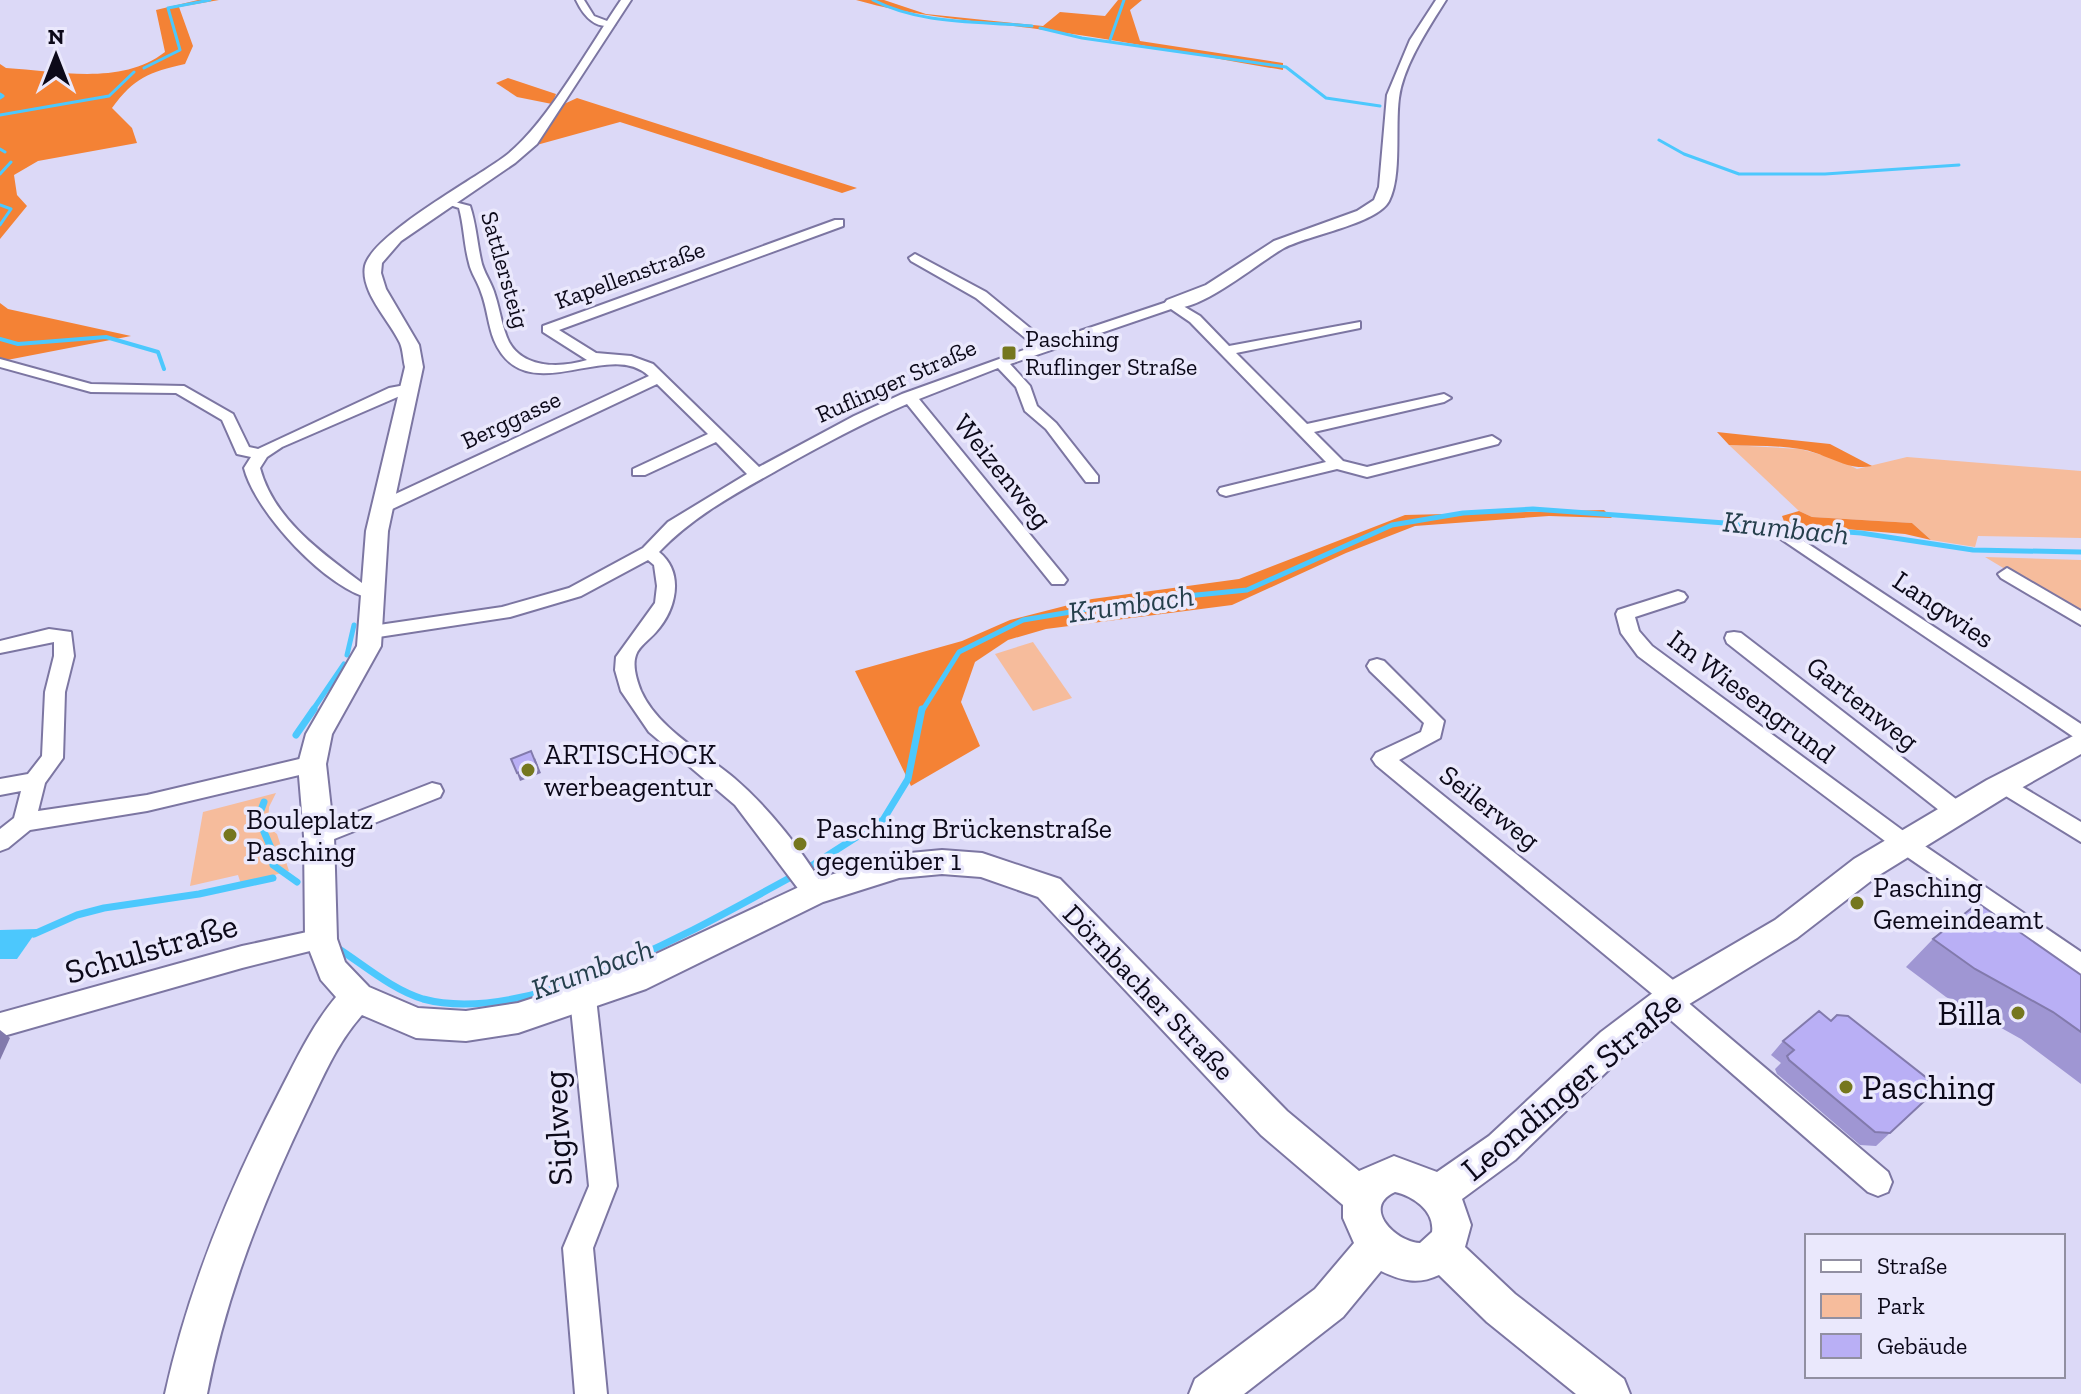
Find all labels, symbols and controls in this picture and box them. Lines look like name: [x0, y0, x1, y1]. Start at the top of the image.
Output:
north arrow: [16, 16, 96, 96]
text: N: [48, 23, 65, 50]
street label: Sattlersteig: [475, 208, 536, 332]
street label: Kapellenstraße: [551, 234, 709, 315]
place label: Pasching Ruflinger Straße: [1025, 324, 1197, 381]
street label: Ruflinger Straße: [811, 332, 980, 429]
marker: Pasching Ruflinger Straße: [1000, 344, 1018, 362]
street label: Berggasse: [457, 384, 565, 455]
street label: Weizenweg: [947, 408, 1059, 535]
water label: Krumbach: [1721, 503, 1851, 553]
street label: Langwies: [1887, 564, 2001, 655]
water label: Krumbach: [1066, 577, 1196, 631]
street label: Im Wiesengrund: [1662, 623, 1842, 770]
street label: Gartenweg: [1800, 649, 1925, 757]
place label: ARTISCHOCK werbeagentur: [544, 738, 716, 803]
street label: Seilerweg: [1433, 758, 1546, 857]
marker: ARTISCHOCK werbeagentur: [519, 761, 537, 779]
place label: Bouleplatz Pasching: [246, 803, 373, 868]
place label: Pasching Brückenstraße gegenüber 1: [816, 812, 1112, 877]
marker: Bouleplatz Pasching: [221, 826, 239, 844]
marker: Pasching Brückenstraße gegenüber 1: [791, 835, 809, 853]
place label: Pasching Gemeindeamt: [1873, 871, 2044, 936]
marker: Pasching Gemeindeamt: [1848, 894, 1866, 912]
street label: Dörnbacher Straße: [1056, 897, 1241, 1087]
street label: Schulstraße: [60, 904, 242, 993]
water label: Krumbach: [526, 930, 658, 1008]
street label: Leondinger Straße: [1453, 981, 1690, 1189]
place label: Billa: [1937, 993, 2002, 1034]
marker: Billa: [2009, 1004, 2027, 1022]
place label: Pasching: [1862, 1067, 1995, 1108]
street label: Siglweg: [534, 1069, 581, 1187]
marker: Pasching: [1837, 1078, 1855, 1096]
legend: [1805, 1234, 2065, 1378]
text: Straße: [1877, 1251, 1947, 1280]
text: Park: [1877, 1291, 1925, 1320]
text: Gebäude: [1877, 1331, 1967, 1360]

